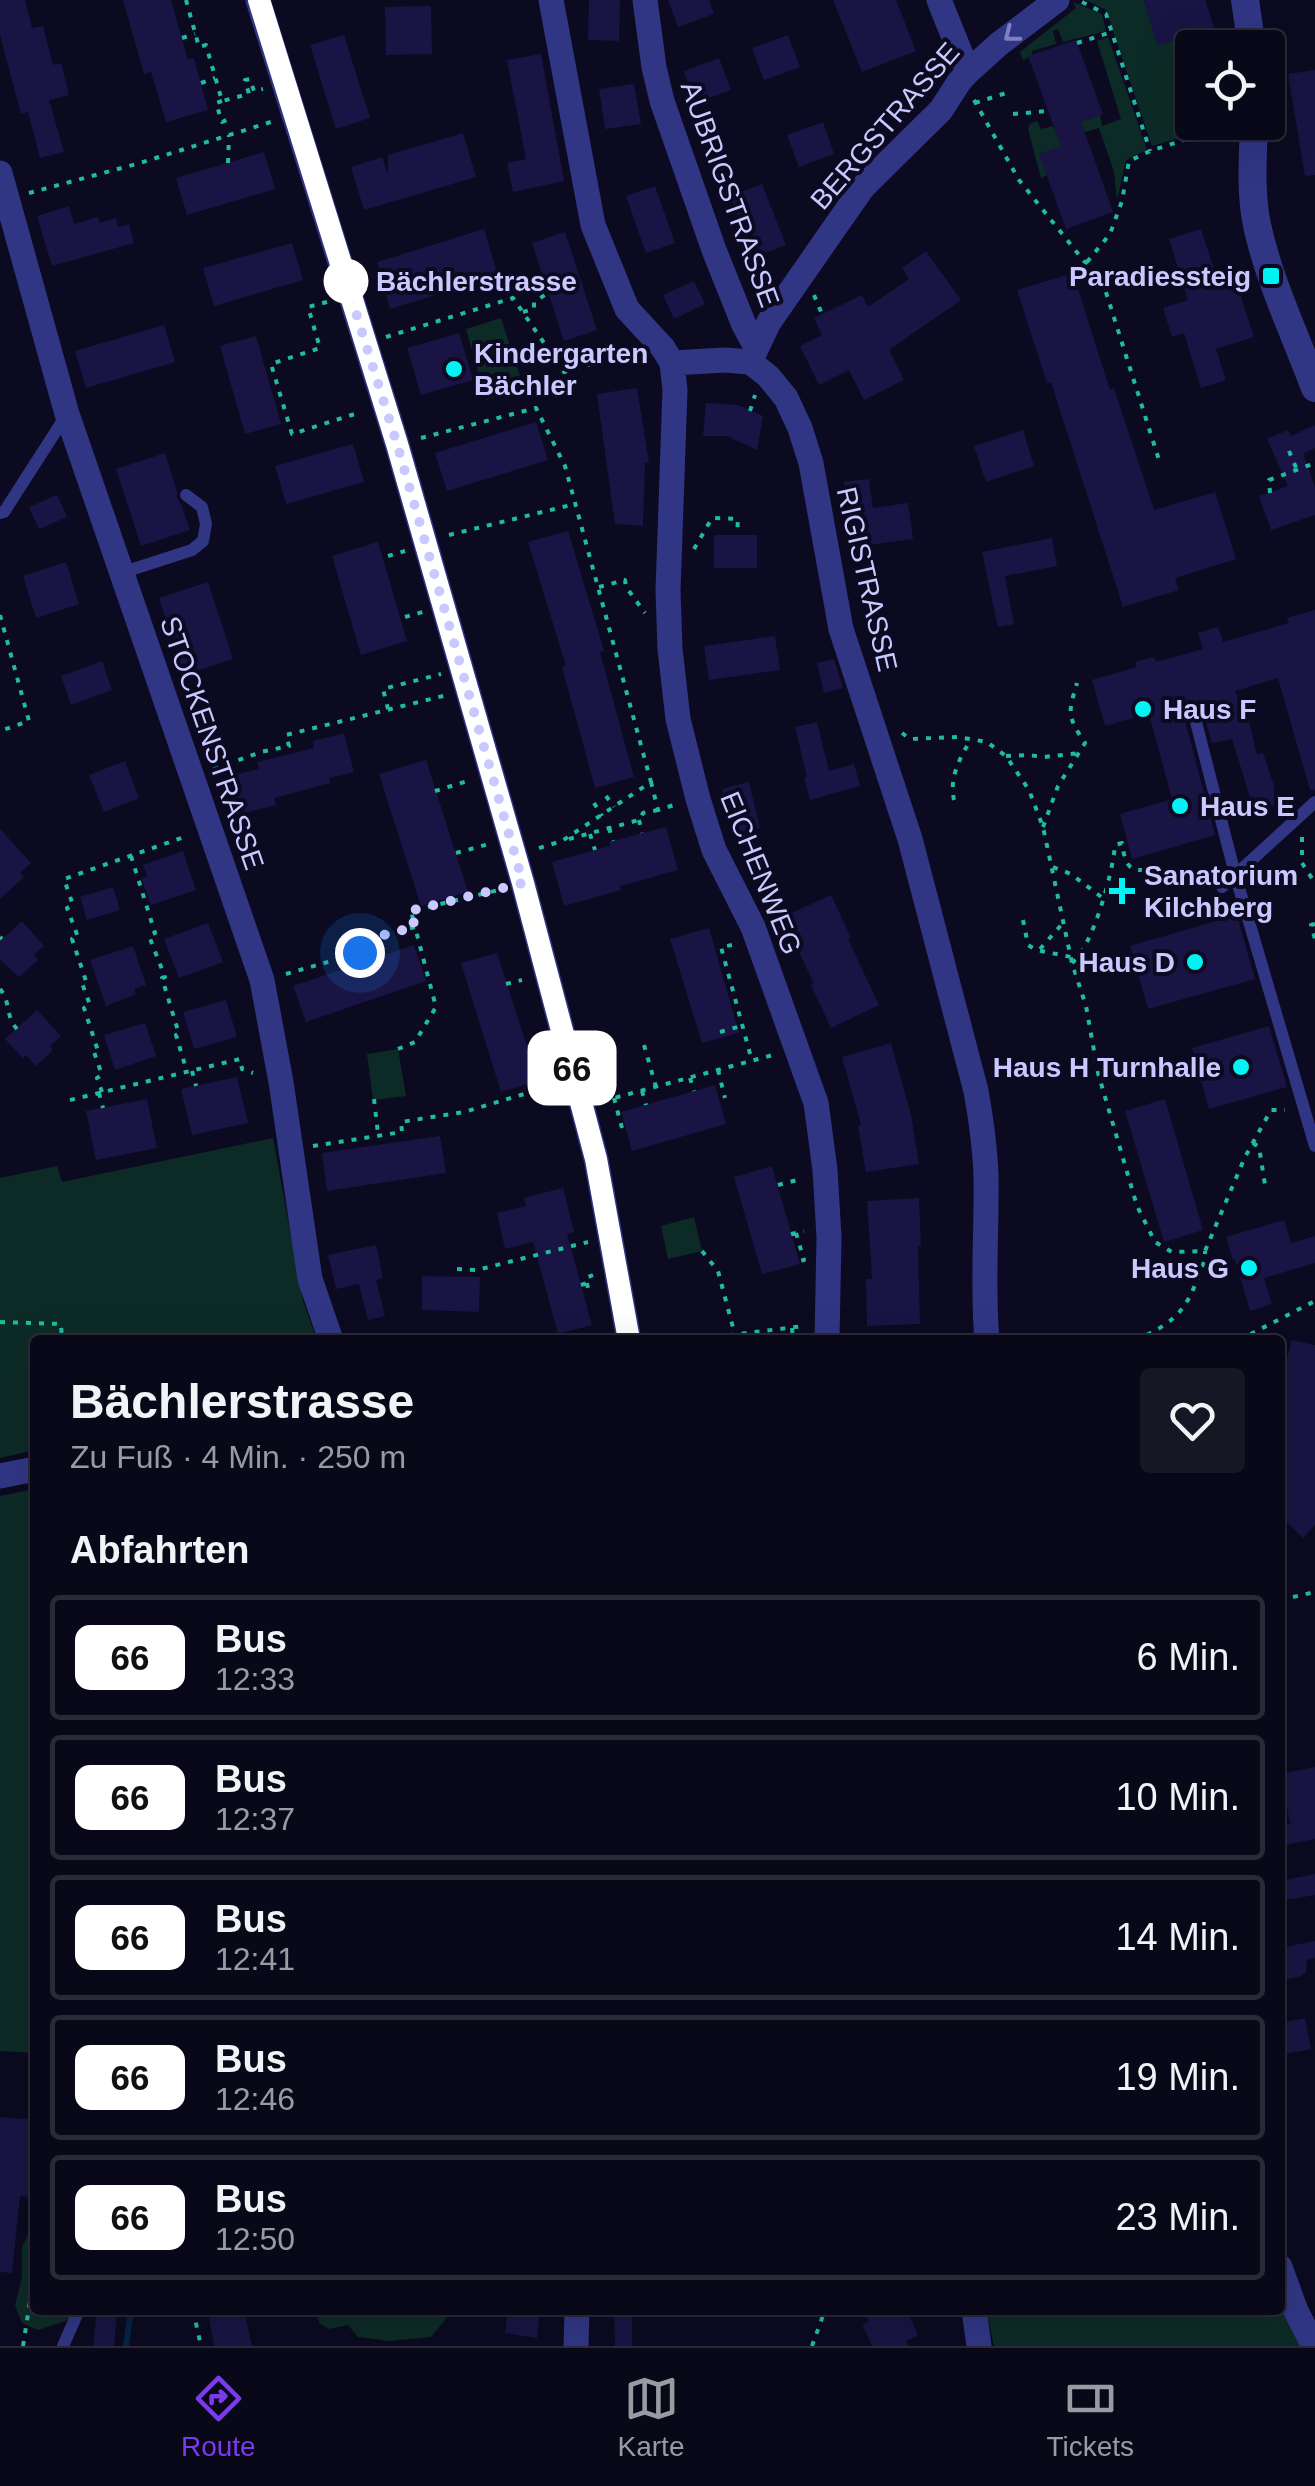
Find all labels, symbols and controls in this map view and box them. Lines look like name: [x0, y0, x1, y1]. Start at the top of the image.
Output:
one-way arrow: [1004, 23, 1022, 41]
map controls: [1175, 30, 1285, 140]
button: locate: [1175, 30, 1285, 140]
street label: BERGSTRASSE: [804, 37, 966, 215]
street label: AUBRIGSTRASSE: [675, 77, 785, 311]
marker: Bächlerstrasse: [325, 260, 367, 302]
place label: Paradiessteig: [1069, 261, 1251, 292]
marker: Paradiessteig: [1260, 265, 1282, 287]
place label: Bächlerstrasse: [376, 266, 577, 297]
place label: Kindergarten Bächler: [474, 338, 648, 401]
marker: Kindergarten Bächler: [443, 358, 465, 380]
street label: RIGISTRASSE: [831, 484, 903, 674]
street label: STOCKENSTRASSE: [154, 612, 270, 874]
place label: Haus F: [1163, 694, 1256, 725]
marker: Haus F: [1132, 698, 1154, 720]
street label: EICHENWEG: [714, 787, 808, 959]
place label: Haus E: [1200, 791, 1295, 822]
marker: Haus E: [1169, 795, 1191, 817]
place label: Sanatorium Kilchberg: [1144, 860, 1298, 923]
marker: Sanatorium Kilchberg: [1109, 878, 1135, 904]
your location: [335, 928, 385, 978]
place label: Haus D: [1079, 947, 1175, 978]
marker: Haus D: [1184, 951, 1206, 973]
line badge: 66: [527, 1036, 617, 1100]
text: 66: [553, 1049, 591, 1088]
place label: Haus H Turnhalle: [993, 1052, 1221, 1083]
marker: Haus H Turnhalle: [1230, 1056, 1252, 1078]
place label: Haus G: [1131, 1253, 1229, 1284]
marker: Haus G: [1238, 1257, 1260, 1279]
button: heart: [1140, 1368, 1245, 1473]
text: Bächlerstrasse: [70, 1375, 414, 1428]
text: Zu Fuß · 4 Min. · 250 m: [70, 1439, 406, 1475]
text: Abfahrten: [70, 1529, 249, 1571]
text: Bus: [215, 1618, 287, 1660]
text: 6 Min.: [1137, 1636, 1240, 1678]
text: 66: [111, 1638, 149, 1677]
text: 12:33: [215, 1661, 295, 1697]
text: Bus: [215, 1758, 287, 1800]
text: 10 Min.: [1115, 1776, 1240, 1818]
text: 66: [111, 1778, 149, 1817]
text: 12:37: [215, 1801, 295, 1837]
text: Bus: [215, 1898, 287, 1940]
text: 14 Min.: [1115, 1916, 1240, 1958]
text: 66: [111, 1918, 149, 1957]
text: 12:41: [215, 1941, 295, 1977]
text: Bus: [215, 2038, 287, 2080]
text: 19 Min.: [1115, 2056, 1240, 2098]
text: 66: [111, 2058, 149, 2097]
text: 12:46: [215, 2081, 295, 2117]
text: Bus: [215, 2178, 287, 2220]
text: 23 Min.: [1115, 2196, 1240, 2238]
text: 66: [111, 2198, 149, 2237]
text: 12:50: [215, 2221, 295, 2257]
tab: Route: [181, 2371, 256, 2463]
tab: Karte: [618, 2371, 684, 2463]
tab: Tickets: [1046, 2371, 1134, 2463]

